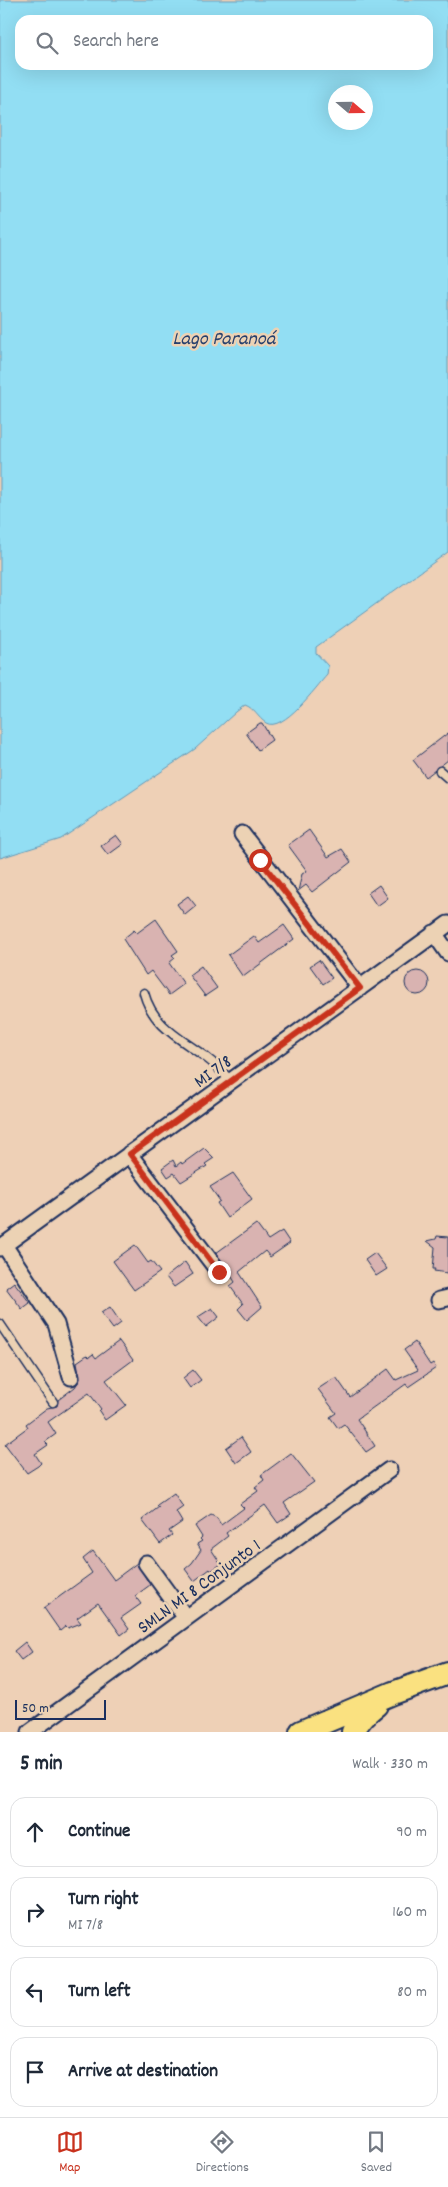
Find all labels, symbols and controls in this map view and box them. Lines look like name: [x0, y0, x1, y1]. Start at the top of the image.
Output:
search box: [15, 15, 433, 70]
icon: search: [33, 29, 61, 57]
text: Search here: [73, 29, 159, 56]
north arrow: [328, 85, 373, 130]
water label: Lago Paranoá: [172, 326, 278, 354]
route start: [249, 849, 272, 872]
street label: MI 7/8: [189, 1050, 239, 1096]
route end: [208, 1261, 231, 1284]
street label: SMLN MI 8 Conjunto 1: [133, 1534, 267, 1642]
scale bar: [15, 1697, 106, 1720]
text: 50 m: [22, 1699, 49, 1719]
text: 5 min: [20, 1750, 63, 1780]
text: Walk · 330 m: [352, 1753, 428, 1776]
icon: ahead: [21, 1818, 49, 1846]
text: Continue: [68, 1819, 130, 1846]
text: 90 m: [396, 1821, 427, 1844]
text: Turn right: [68, 1887, 139, 1914]
icon: right: [21, 1898, 49, 1926]
text: 160 m: [392, 1901, 427, 1924]
text: MI 7/8: [68, 1914, 103, 1937]
icon: left: [21, 1978, 49, 2006]
text: Turn left: [68, 1979, 131, 2006]
text: 80 m: [397, 1981, 427, 2004]
icon: arrive: [21, 2058, 49, 2086]
text: Arrive at destination: [68, 2059, 218, 2086]
tab: Map: [56, 2128, 84, 2178]
tab: Directions: [196, 2128, 249, 2178]
tab: Saved: [361, 2128, 392, 2178]

